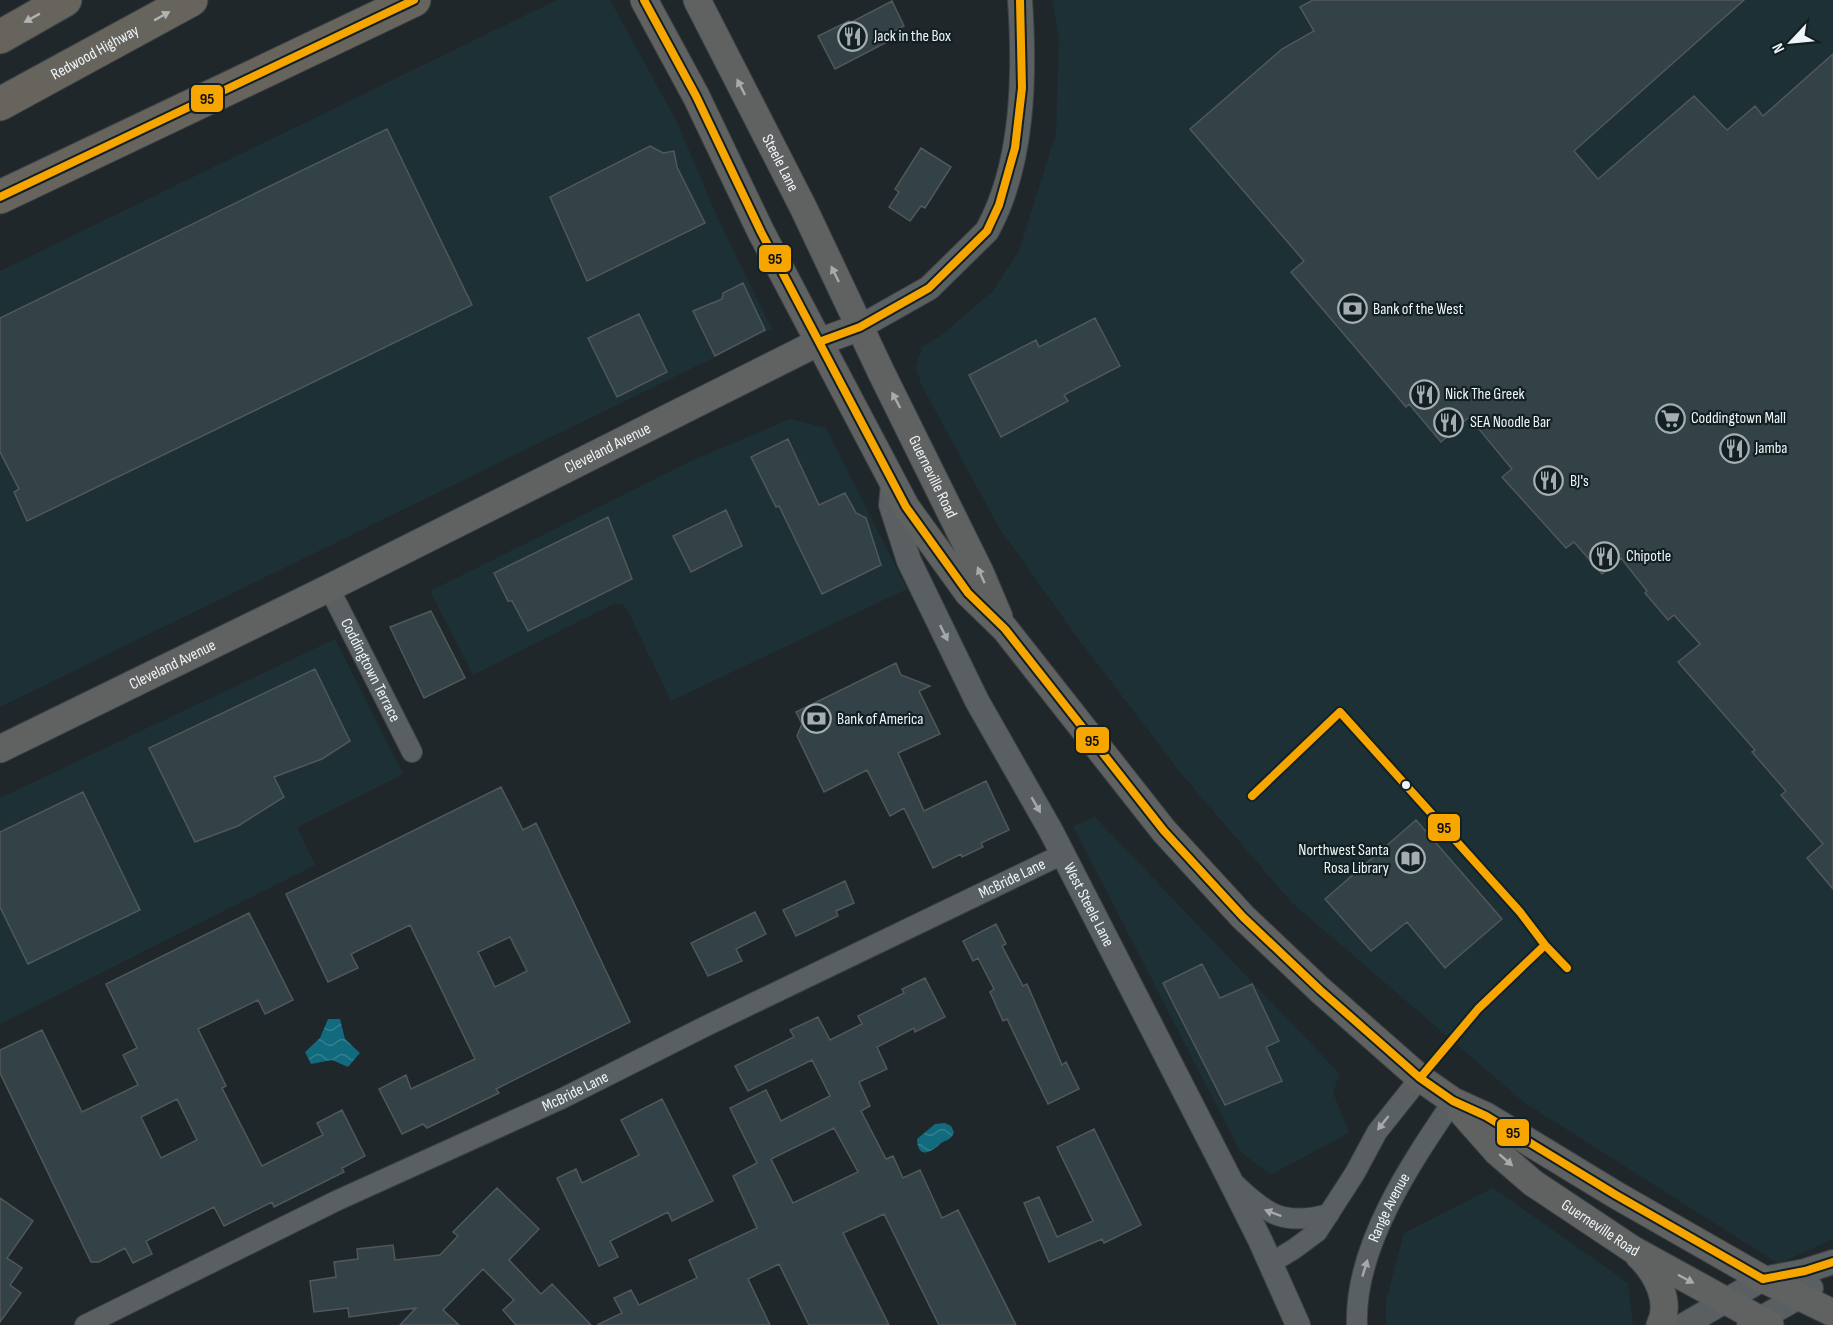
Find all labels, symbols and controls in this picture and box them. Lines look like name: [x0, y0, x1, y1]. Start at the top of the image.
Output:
one-way arrow: [154, 11, 171, 21]
north arrow: [1761, 12, 1821, 72]
one-way arrow: [24, 13, 41, 23]
restaurant icon: Jack in the Box: [837, 20, 869, 52]
street label: Redwood Highway: [48, 21, 142, 84]
place label: Jack in the Box: [873, 27, 951, 46]
text: N: [1768, 40, 1789, 56]
one-way arrow: [736, 78, 745, 95]
line badge: 95: [190, 84, 224, 113]
text: 95: [200, 90, 214, 109]
street label: Steele Lane: [758, 131, 803, 195]
line badge: 95: [758, 244, 792, 273]
text: 95: [768, 250, 782, 269]
one-way arrow: [830, 265, 839, 282]
bank icon: Bank of the West: [1336, 293, 1368, 325]
place label: Bank of the West: [1373, 300, 1464, 319]
restaurant icon: Nick The Greek: [1408, 378, 1440, 410]
place label: Nick The Greek: [1445, 385, 1525, 404]
one-way arrow: [891, 391, 901, 408]
supermarket icon: Coddingtown Mall: [1654, 402, 1686, 434]
restaurant icon: SEA Noodle Bar: [1433, 406, 1465, 438]
place label: Coddingtown Mall: [1691, 409, 1786, 428]
place label: SEA Noodle Bar: [1470, 413, 1551, 432]
street label: Cleveland Avenue: [561, 419, 654, 478]
street label: Guerneville Road: [904, 432, 961, 521]
restaurant icon: Jamba: [1718, 432, 1750, 464]
place label: Jamba: [1754, 439, 1788, 458]
restaurant icon: BJ's: [1533, 465, 1565, 497]
place label: BJ's: [1570, 472, 1589, 491]
restaurant icon: Chipotle: [1589, 540, 1621, 572]
place label: Chipotle: [1626, 547, 1671, 566]
one-way arrow: [977, 567, 986, 584]
street label: Coddingtown Terrace: [336, 615, 405, 725]
one-way arrow: [939, 624, 948, 641]
street label: Cleveland Avenue: [126, 635, 219, 694]
bank icon: Bank of America: [800, 703, 832, 735]
place label: Bank of America: [837, 710, 923, 729]
line badge: 95: [1075, 726, 1110, 754]
text: 95: [1085, 732, 1099, 751]
unlabelled marker: [1400, 779, 1412, 791]
one-way arrow: [1030, 796, 1040, 813]
line badge: 95: [1427, 813, 1461, 842]
text: 95: [1437, 819, 1451, 838]
place label: Northwest Santa Rosa Library: [1298, 841, 1389, 878]
library icon: Northwest Santa Rosa Library: [1394, 843, 1426, 875]
street label: McBride Lane: [976, 854, 1048, 903]
street label: West Steele Lane: [1059, 860, 1118, 950]
street label: McBride Lane: [539, 1067, 612, 1116]
one-way arrow: [1378, 1116, 1390, 1131]
line badge: 95: [1496, 1118, 1530, 1147]
text: 95: [1506, 1124, 1520, 1143]
one-way arrow: [1498, 1153, 1513, 1166]
street label: Range Avenue: [1364, 1170, 1414, 1245]
street label: Guerneville Road: [1558, 1195, 1643, 1261]
one-way arrow: [1264, 1208, 1282, 1218]
one-way arrow: [1361, 1259, 1371, 1277]
one-way arrow: [1677, 1274, 1694, 1284]

